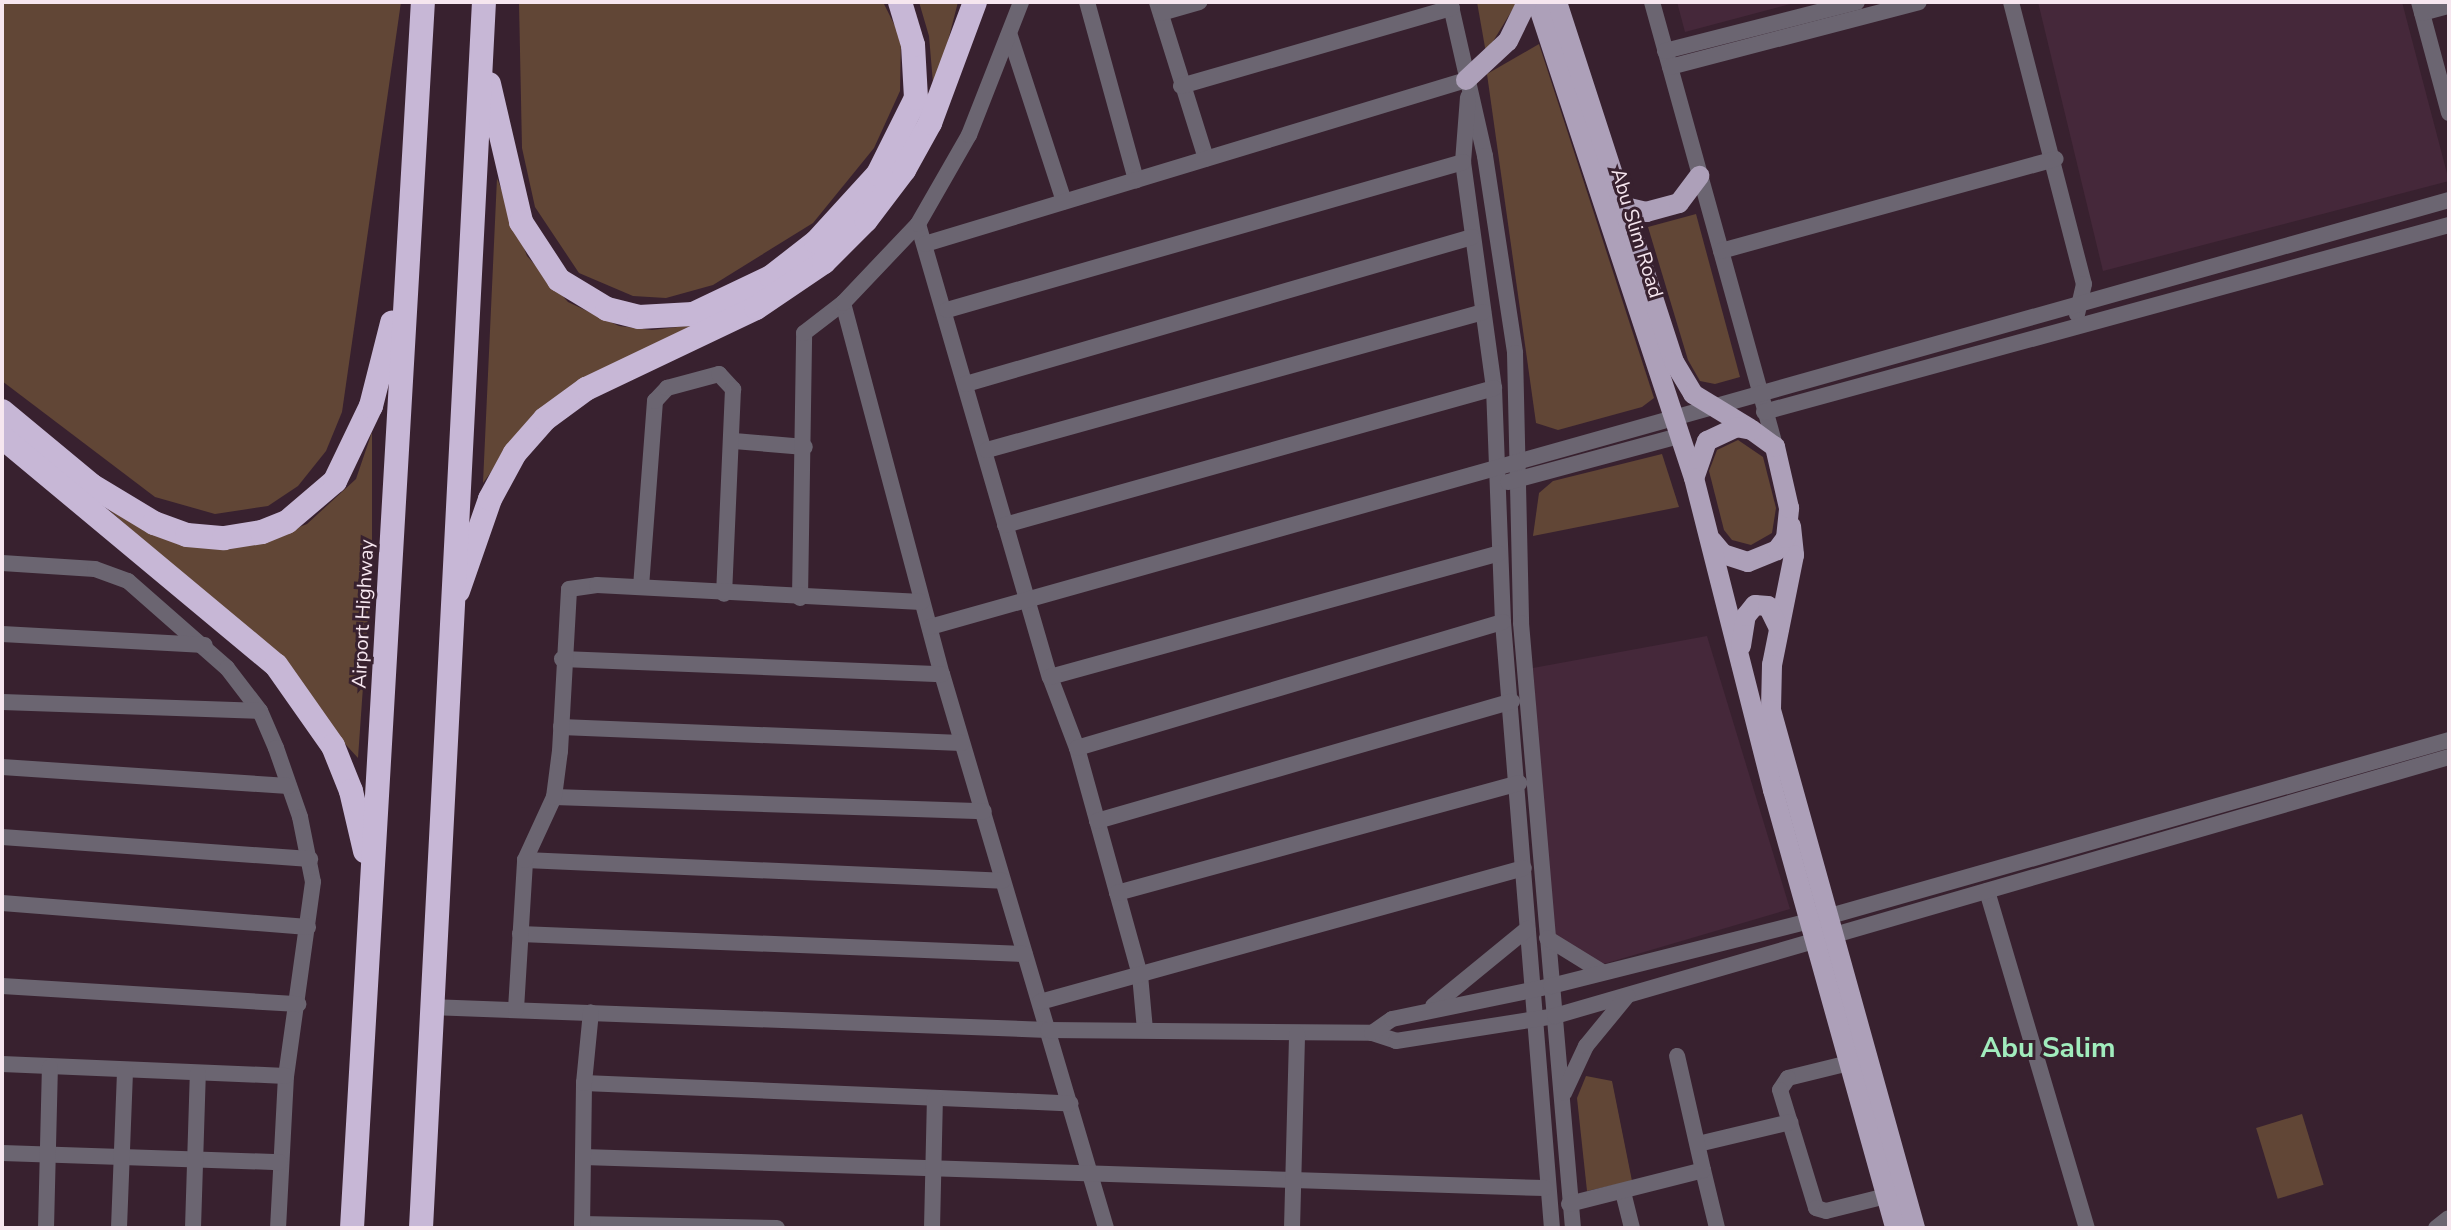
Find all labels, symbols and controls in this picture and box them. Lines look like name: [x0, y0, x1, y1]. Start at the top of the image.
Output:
street label: Abu Slim Road: [1606, 165, 1668, 301]
street label: Airport Highway: [347, 539, 379, 689]
district label: Abu Salim: [1980, 1031, 2116, 1065]

